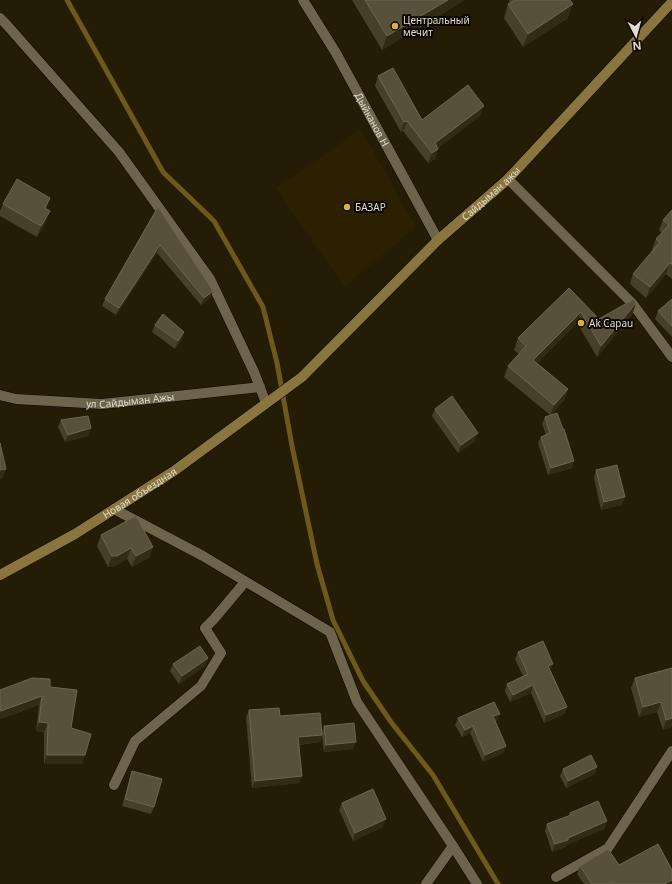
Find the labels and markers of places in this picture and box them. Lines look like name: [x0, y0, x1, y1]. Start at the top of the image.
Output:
place label: Центральный мечит: [403, 13, 470, 39]
marker: Центральный мечит: [390, 21, 400, 31]
place label: БАЗАР: [355, 200, 386, 214]
marker: БАЗАР: [342, 202, 352, 212]
place label: Ak Capau: [589, 316, 633, 330]
marker: Ak Capau: [576, 318, 586, 328]

